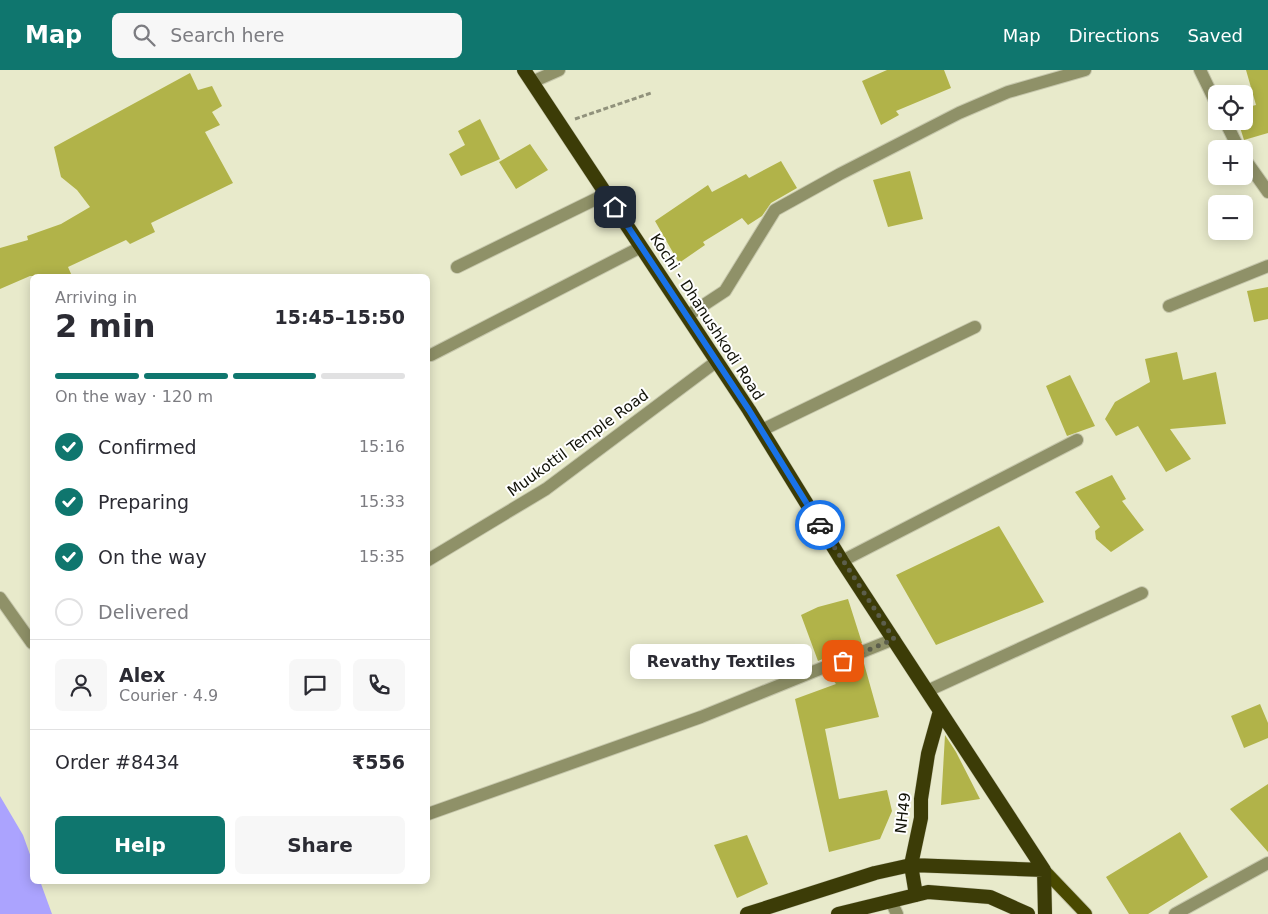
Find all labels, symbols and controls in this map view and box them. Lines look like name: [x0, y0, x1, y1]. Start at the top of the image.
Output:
search box: [112, 13, 462, 58]
text: Map: [25, 21, 82, 49]
icon: search: [130, 21, 158, 49]
text: Search here: [170, 24, 284, 46]
text: Map: [1003, 25, 1041, 46]
text: Directions: [1069, 25, 1159, 46]
text: Saved: [1187, 25, 1243, 46]
map controls: [1208, 85, 1253, 240]
button: locate: [1208, 85, 1253, 130]
button: +: [1208, 140, 1253, 185]
pin: [594, 186, 636, 228]
icon: home: [601, 193, 629, 221]
button: −: [1208, 195, 1253, 240]
street label: Kochi - Dhanushkodi Road: [646, 230, 768, 404]
text: Arriving in: [55, 288, 137, 307]
text: 15:45–15:50: [275, 306, 405, 328]
text: 2 min: [55, 307, 156, 345]
street label: Muukottil Temple Road: [504, 386, 652, 500]
text: On the way · 120 m: [55, 387, 213, 406]
icon: check: [55, 433, 83, 461]
text: Confirmed: [98, 436, 197, 458]
text: 15:16: [359, 437, 405, 456]
icon: check: [55, 488, 83, 516]
text: Preparing: [98, 491, 189, 513]
text: 15:33: [359, 492, 405, 511]
courier: [795, 500, 845, 550]
icon: car: [806, 511, 834, 539]
icon: check: [55, 543, 83, 571]
text: On the way: [98, 546, 207, 568]
text: 15:35: [359, 547, 405, 566]
text: Delivered: [98, 601, 189, 623]
pin: [822, 640, 864, 682]
callout: Revathy Textiles: [630, 644, 813, 678]
icon: bag: [829, 647, 857, 675]
text: Revathy Textiles: [647, 652, 795, 671]
button: person: [55, 659, 107, 711]
button: chat: [289, 659, 341, 711]
button: phone: [353, 659, 405, 711]
text: Alex: [119, 664, 165, 686]
text: Courier · 4.9: [119, 686, 218, 705]
text: Order #8434: [55, 751, 179, 773]
text: ₹556: [352, 751, 405, 773]
street label: NH49: [892, 791, 914, 835]
button: Help: [55, 816, 225, 874]
button: Share: [235, 816, 405, 874]

